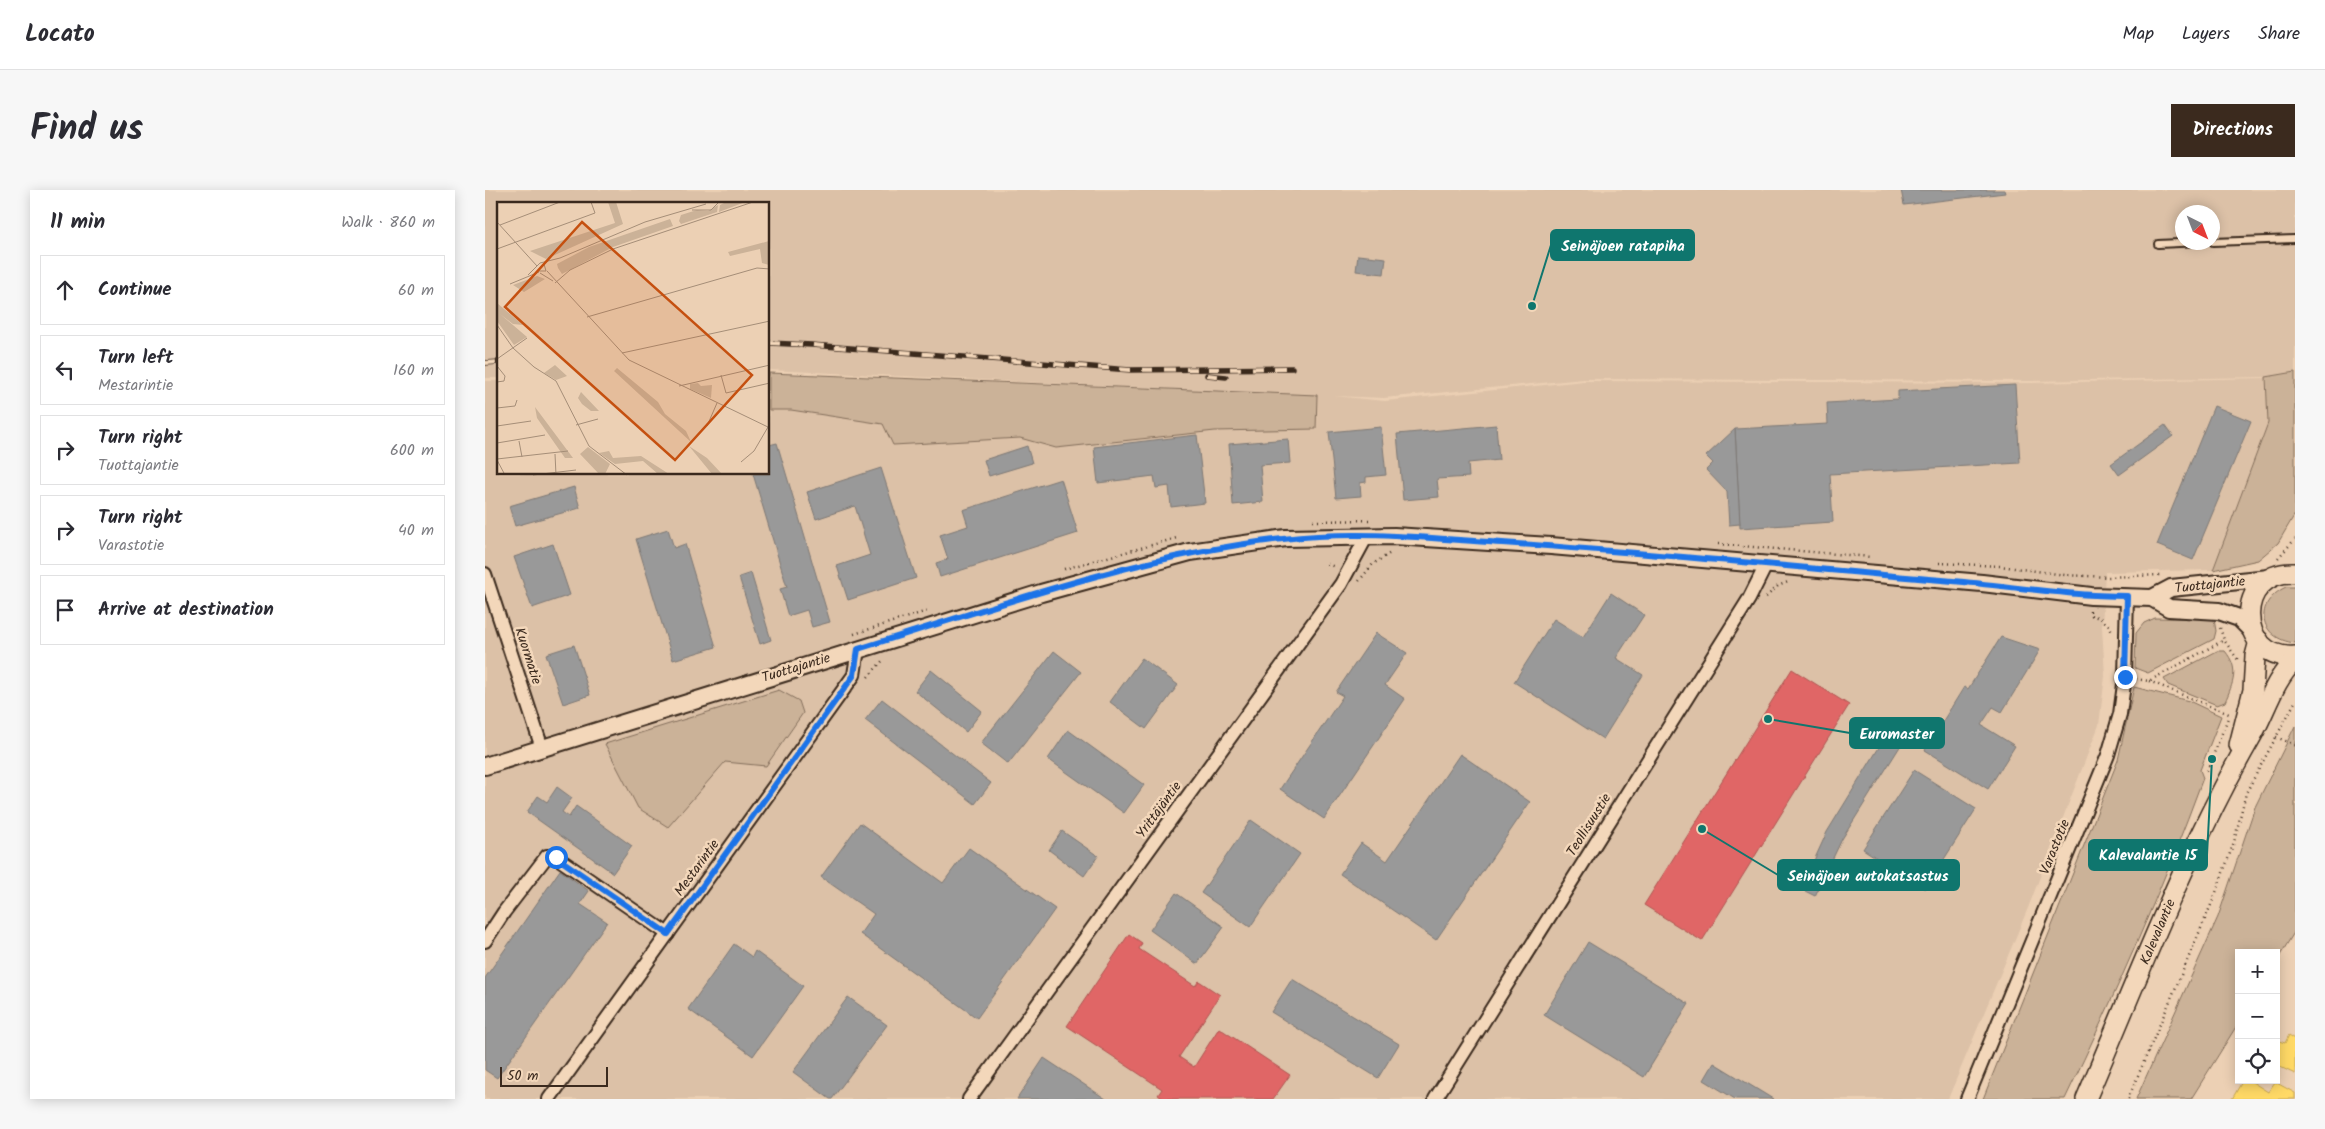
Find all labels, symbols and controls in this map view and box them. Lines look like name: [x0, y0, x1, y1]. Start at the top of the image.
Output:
text: Locato: [25, 15, 95, 54]
text: Map: [2123, 20, 2154, 49]
text: Layers: [2182, 20, 2230, 49]
text: Share: [2258, 20, 2300, 49]
text: Find us: [30, 102, 143, 158]
button: Directions: [2171, 104, 2295, 157]
inset map: [497, 202, 770, 475]
north arrow: [2175, 205, 2220, 250]
text: 11 min: [50, 206, 105, 239]
text: Walk · 860 m: [341, 210, 435, 235]
callout: Seinäjoen ratapiha: [1551, 230, 1694, 260]
text: Seinäjoen ratapiha: [1561, 235, 1685, 259]
text: Continue: [98, 275, 171, 305]
icon: ahead: [51, 276, 79, 304]
text: 60 m: [398, 278, 434, 303]
text: Turn left: [98, 343, 173, 373]
icon: left: [51, 356, 79, 384]
text: 160 m: [393, 358, 434, 383]
text: Mestarintie: [98, 373, 173, 398]
text: Turn right: [98, 423, 183, 453]
icon: right: [51, 436, 79, 464]
text: 600 m: [390, 438, 434, 463]
text: Tuottajantie: [98, 453, 179, 478]
text: Turn right: [98, 503, 183, 533]
icon: right: [51, 516, 79, 544]
text: 40 m: [398, 518, 434, 543]
text: Varastotie: [98, 533, 164, 558]
street label: Tuottajantie: [2174, 570, 2247, 600]
text: Arrive at destination: [98, 595, 274, 625]
icon: arrive: [51, 596, 79, 624]
street label: Kuormatie: [508, 625, 548, 688]
street label: Tuottajantie: [759, 647, 834, 689]
route end: [2114, 666, 2137, 689]
callout: Euromaster: [1850, 718, 1944, 748]
text: Euromaster: [1860, 723, 1935, 747]
street label: Yrittäjäntie: [1131, 776, 1188, 843]
street label: Teollisuustie: [1561, 789, 1617, 861]
street label: Varastotie: [2034, 815, 2076, 878]
street label: Mestarintie: [669, 834, 726, 901]
callout: Kalevalantie 15: [2089, 840, 2207, 870]
text: Kalevalantie 15: [2099, 844, 2198, 868]
route start: [545, 846, 568, 869]
callout: Seinäjoen autokatsastus: [1778, 860, 1959, 890]
text: Seinäjoen autokatsastus: [1788, 865, 1948, 889]
street label: Kalevalantie: [2134, 895, 2182, 968]
map controls: [2235, 949, 2280, 1084]
button: +: [2235, 949, 2280, 994]
button: −: [2235, 994, 2280, 1039]
button: locate: [2235, 1039, 2280, 1084]
scale bar: [500, 1064, 607, 1087]
text: 50 m: [507, 1065, 538, 1087]

